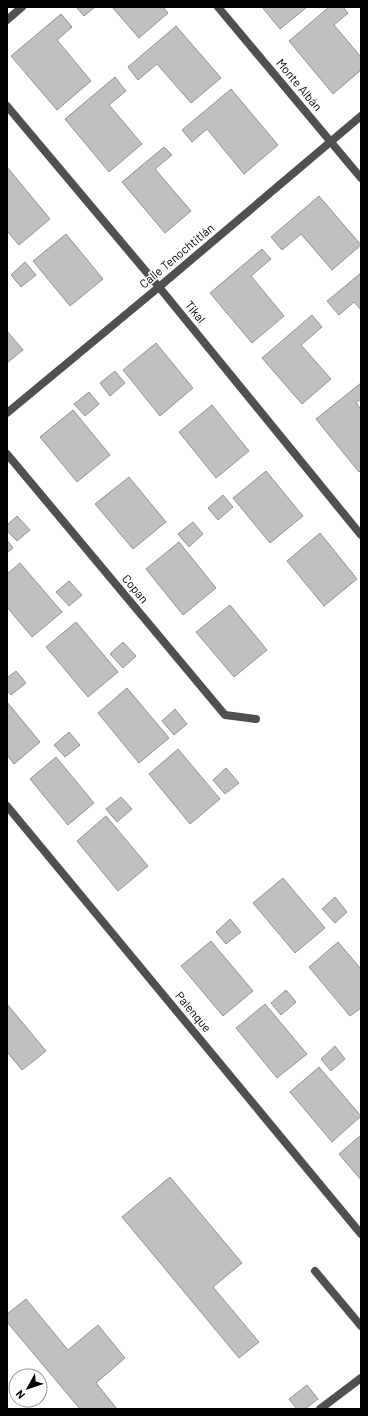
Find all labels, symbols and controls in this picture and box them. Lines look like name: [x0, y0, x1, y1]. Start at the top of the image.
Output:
street label: Monte Albán: [274, 55, 326, 113]
street label: Calle Tenochtitlán: [136, 220, 216, 290]
street label: Tikal: [183, 297, 209, 325]
street label: Copan: [120, 571, 152, 606]
street label: Palenque: [173, 988, 215, 1034]
north arrow: [8, 1368, 48, 1408]
text: N: [13, 1388, 27, 1402]

